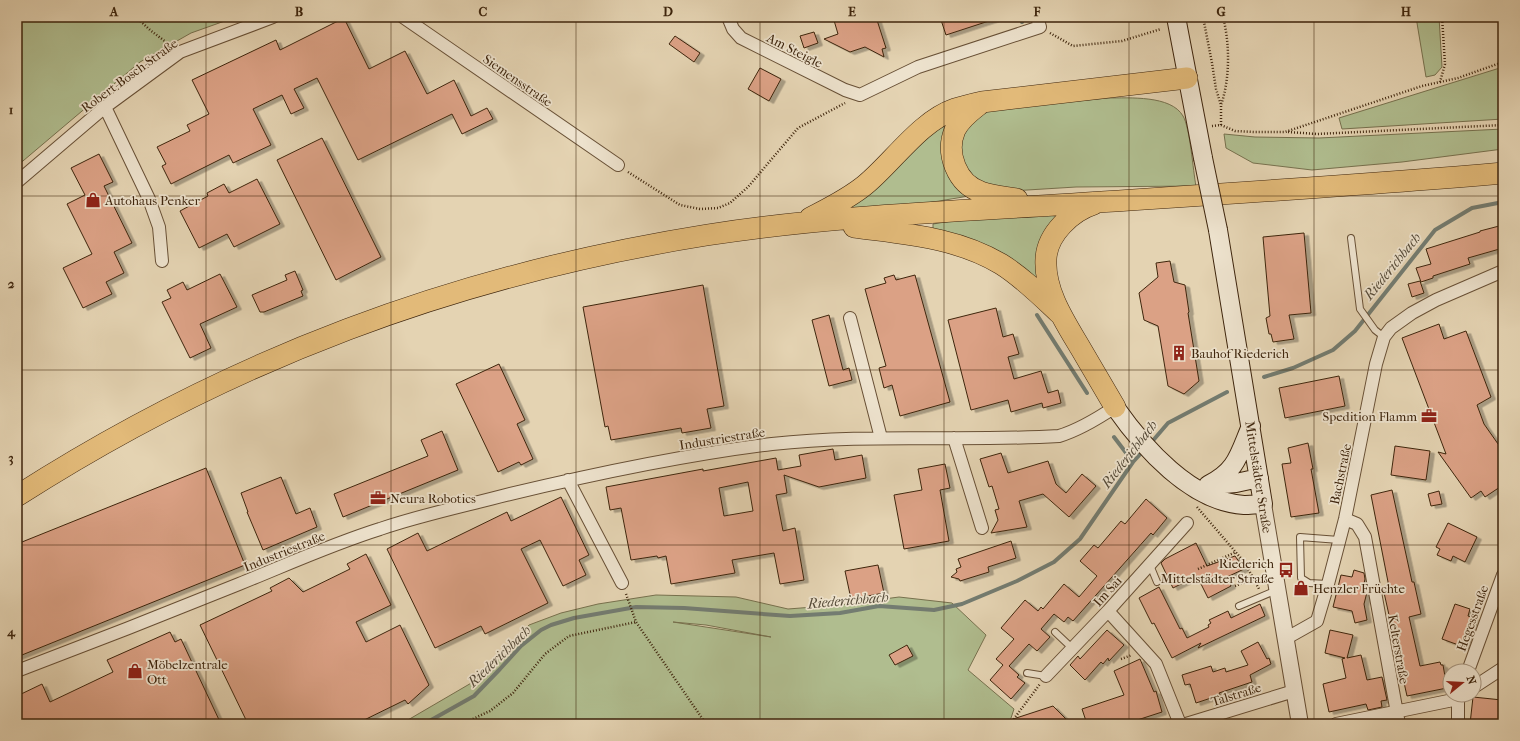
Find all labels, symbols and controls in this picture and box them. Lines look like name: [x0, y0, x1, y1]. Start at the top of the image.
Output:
text: A: [109, 4, 119, 19]
text: B: [295, 4, 304, 19]
text: C: [479, 4, 488, 19]
text: D: [663, 4, 673, 19]
text: E: [848, 4, 856, 19]
text: F: [1033, 4, 1041, 19]
text: G: [1216, 4, 1226, 19]
text: H: [1401, 4, 1412, 19]
street label: Am Steigle: [764, 30, 826, 71]
street label: Robert-Bosch-Straße: [78, 35, 181, 115]
street label: Siemensstraße: [480, 51, 556, 110]
text: 1: [9, 102, 14, 117]
shop icon: Autohaus Penker: [84, 191, 102, 209]
place label: Autohaus Penker: [104, 193, 200, 208]
water label: Riederichbach: [1360, 229, 1425, 304]
text: 2: [8, 276, 15, 291]
building icon: Bauhof Riederich: [1170, 344, 1188, 362]
place label: Bauhof Riederich: [1191, 346, 1290, 361]
office icon: Spedition Flamm: [1420, 407, 1438, 425]
place label: Spedition Flamm: [1322, 409, 1417, 424]
water label: Riederichbach: [1097, 417, 1161, 492]
street label: Mittelstädter Straße: [1242, 420, 1275, 535]
street label: Industriestraße: [678, 424, 767, 453]
street label: Bachstraße: [1327, 442, 1354, 506]
text: 3: [8, 450, 14, 466]
office icon: Neura Robotics: [369, 489, 387, 507]
place label: Neura Robotics: [390, 491, 476, 506]
street label: Industriestraße: [241, 528, 328, 575]
place label: Riederich Mittelstädter Straße: [1161, 556, 1275, 586]
bus stop icon: Riederich Mittelstädter Straße: [1277, 561, 1295, 579]
street label: Im Sai: [1090, 573, 1125, 609]
shop icon: Henzler Früchte: [1292, 579, 1310, 597]
place label: Henzler Früchte: [1313, 581, 1405, 596]
street label: Hegesstraße: [1454, 583, 1492, 653]
water label: Riederichbach: [806, 588, 889, 613]
street label: Kelterstraße: [1385, 613, 1412, 686]
water label: Riederichbach: [463, 622, 534, 691]
text: 4: [6, 624, 16, 640]
place label: Möbelzentrale Ott: [147, 657, 228, 687]
shop icon: Möbelzentrale Ott: [126, 662, 144, 680]
north arrow: [1442, 663, 1482, 703]
text: N: [1464, 674, 1479, 687]
street label: Talstraße: [1209, 680, 1264, 709]

